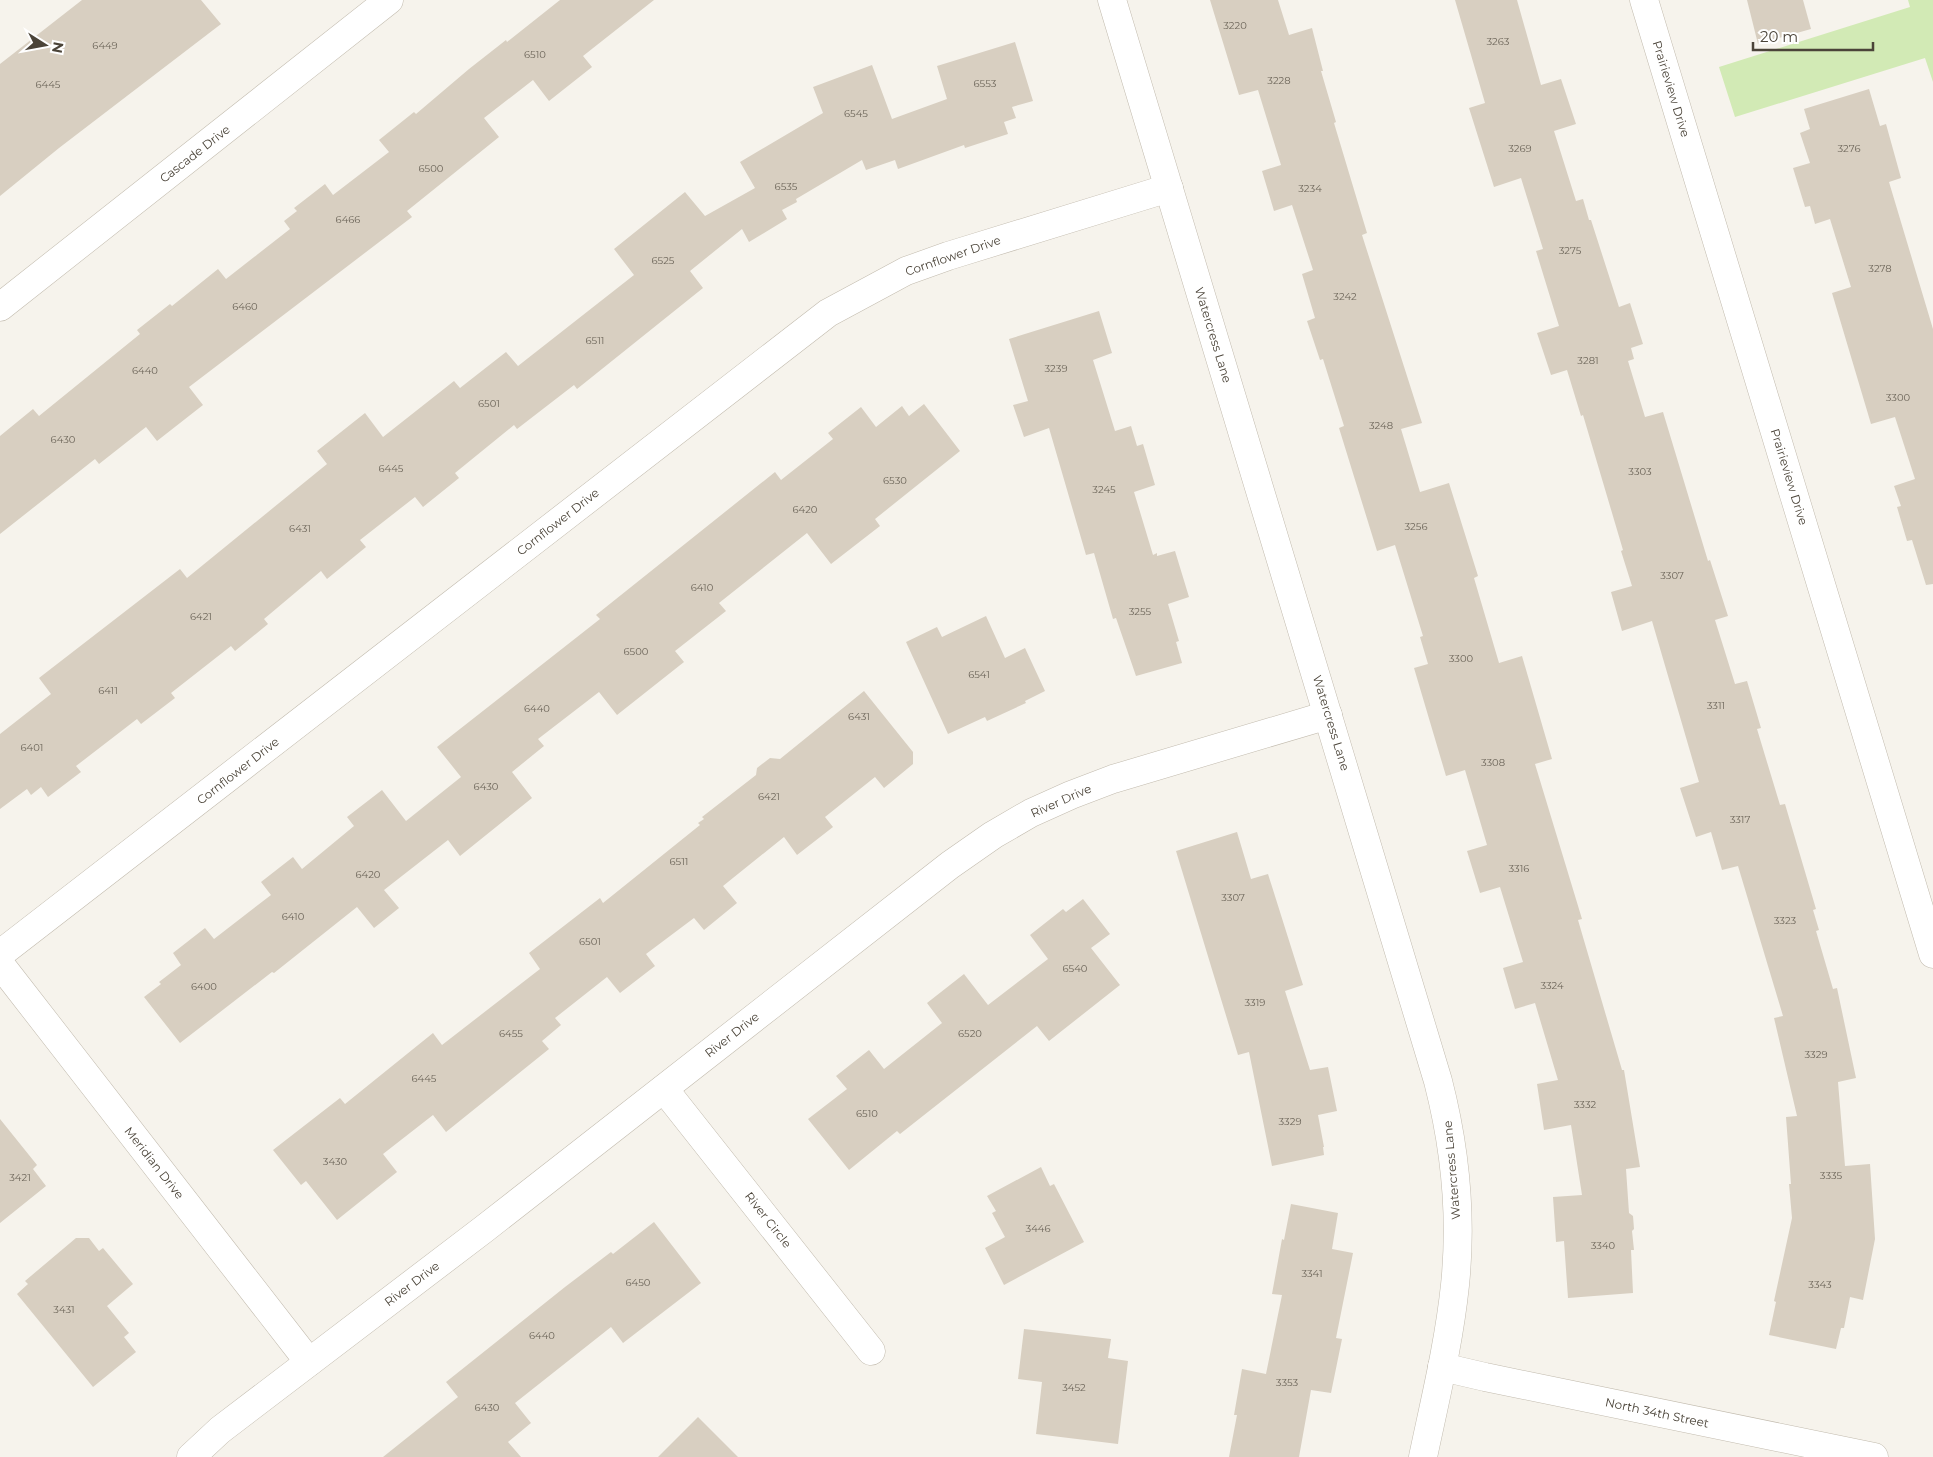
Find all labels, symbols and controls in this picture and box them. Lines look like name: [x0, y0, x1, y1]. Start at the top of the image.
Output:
house number: 3220: [1223, 19, 1247, 32]
north arrow: [20, 20, 70, 70]
scale bar: [1753, 20, 1873, 52]
text: 20 m: [1760, 27, 1798, 46]
house number: 3263: [1487, 35, 1510, 48]
house number: 6449: [92, 39, 118, 52]
street label: Prairieview Drive: [1650, 39, 1693, 139]
text: N: [48, 40, 68, 55]
house number: 6510: [524, 48, 546, 61]
house number: 3228: [1267, 74, 1291, 87]
house number: 6553: [974, 77, 997, 90]
house number: 6445: [36, 78, 61, 91]
house number: 6545: [844, 107, 868, 120]
street label: Cascade Drive: [157, 121, 233, 186]
house number: 3269: [1508, 142, 1532, 155]
house number: 3276: [1837, 142, 1861, 155]
house number: 6500: [419, 162, 444, 175]
house number: 6535: [775, 180, 798, 193]
house number: 3234: [1298, 182, 1322, 195]
house number: 6466: [336, 213, 360, 226]
street label: Cornflower Drive: [903, 232, 1003, 279]
house number: 3275: [1559, 244, 1582, 257]
house number: 6525: [651, 254, 675, 267]
house number: 3278: [1868, 262, 1892, 275]
street label: Watercress Lane: [1192, 285, 1235, 385]
house number: 3242: [1333, 290, 1357, 303]
house number: 6460: [232, 300, 258, 313]
house number: 6511: [586, 334, 604, 347]
house number: 3281: [1577, 354, 1599, 367]
house number: 3239: [1045, 362, 1068, 375]
house number: 6440: [132, 364, 158, 377]
house number: 3300: [1886, 391, 1911, 404]
house number: 6501: [478, 397, 500, 410]
house number: 3248: [1369, 419, 1393, 432]
street label: Prairieview Drive: [1768, 427, 1811, 527]
house number: 6430: [51, 433, 76, 446]
house number: 6445: [379, 462, 404, 475]
house number: 3303: [1628, 465, 1652, 478]
house number: 6530: [883, 474, 907, 487]
house number: 3245: [1092, 483, 1116, 496]
street label: Cornflower Drive: [514, 485, 602, 558]
house number: 6420: [793, 503, 818, 516]
house number: 3256: [1404, 520, 1428, 533]
house number: 6431: [289, 522, 311, 535]
house number: 3307: [1660, 569, 1684, 582]
house number: 6410: [691, 581, 714, 594]
house number: 3255: [1129, 605, 1152, 618]
house number: 6421: [190, 610, 212, 623]
house number: 6500: [624, 645, 649, 658]
house number: 3300: [1449, 652, 1474, 665]
house number: 6541: [968, 668, 990, 681]
street label: Watercress Lane: [1310, 673, 1353, 773]
house number: 6411: [98, 684, 118, 697]
house number: 3311: [1707, 699, 1725, 712]
house number: 6440: [524, 702, 550, 715]
house number: 6431: [848, 710, 870, 723]
street label: Cornflower Drive: [194, 734, 282, 807]
house number: 6401: [21, 741, 43, 754]
house number: 3308: [1481, 756, 1505, 769]
house number: 6430: [474, 780, 499, 793]
street label: River Drive: [1028, 780, 1093, 821]
house number: 6421: [758, 790, 780, 803]
house number: 3317: [1730, 813, 1750, 826]
house number: 6511: [670, 855, 688, 868]
house number: 3316: [1509, 862, 1529, 875]
house number: 6420: [356, 868, 381, 881]
house number: 3307: [1221, 891, 1245, 904]
house number: 6410: [282, 910, 305, 923]
house number: 3323: [1774, 914, 1797, 927]
house number: 6501: [579, 935, 601, 948]
house number: 6540: [1063, 962, 1088, 975]
house number: 3324: [1540, 979, 1564, 992]
house number: 6400: [191, 980, 217, 993]
house number: 3319: [1245, 996, 1265, 1009]
street label: River Drive: [702, 1009, 762, 1060]
house number: 6455: [499, 1027, 523, 1040]
house number: 6520: [958, 1027, 982, 1040]
house number: 3329: [1805, 1048, 1827, 1061]
house number: 6445: [412, 1072, 437, 1085]
house number: 3332: [1574, 1098, 1597, 1111]
house number: 6510: [856, 1107, 878, 1120]
house number: 3329: [1279, 1115, 1301, 1128]
street label: Watercress Lane: [1440, 1120, 1463, 1220]
street label: Meridian Drive: [121, 1123, 187, 1202]
house number: 3430: [323, 1155, 348, 1168]
house number: 3335: [1820, 1169, 1843, 1182]
house number: 3421: [9, 1171, 31, 1184]
street label: River Circle: [742, 1189, 795, 1251]
house number: 3446: [1026, 1222, 1050, 1235]
house number: 3340: [1591, 1239, 1616, 1252]
street label: River Drive: [381, 1258, 442, 1309]
house number: 3341: [1301, 1267, 1323, 1280]
house number: 6450: [626, 1276, 651, 1289]
house number: 3343: [1808, 1278, 1832, 1291]
house number: 3431: [53, 1303, 75, 1316]
house number: 6440: [529, 1329, 555, 1342]
house number: 3353: [1276, 1376, 1299, 1389]
house number: 3452: [1062, 1381, 1086, 1394]
street label: North 34th Street: [1604, 1394, 1710, 1431]
house number: 6430: [475, 1401, 500, 1414]

